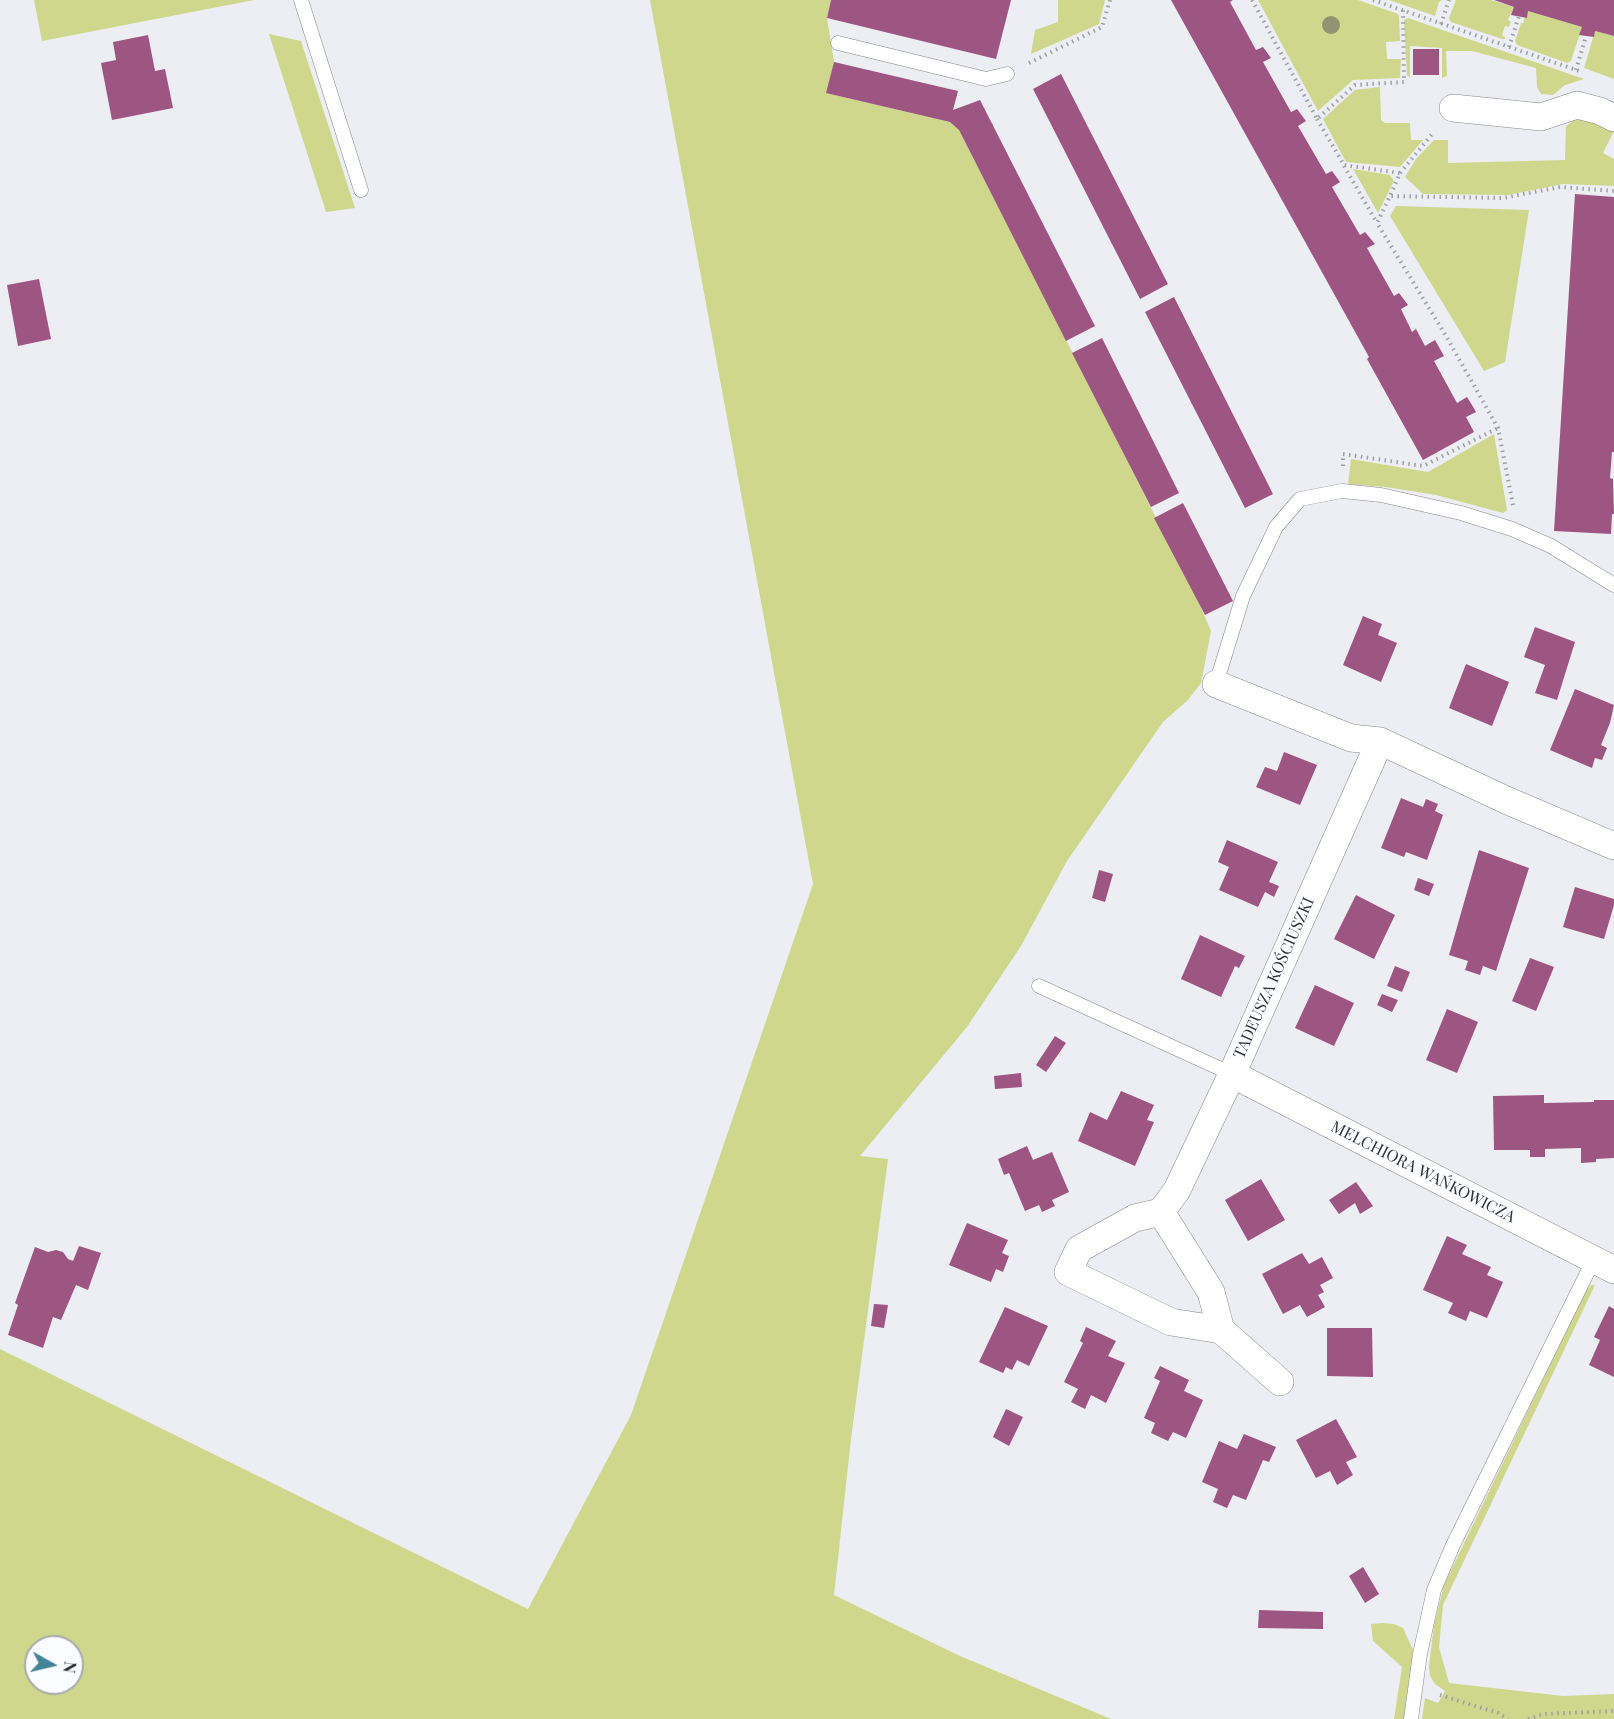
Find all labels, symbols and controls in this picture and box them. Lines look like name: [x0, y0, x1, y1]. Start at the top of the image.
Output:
street label: TADEUSZA KOŚCIUSZKI: [1230, 894, 1318, 1062]
street label: MELCHIORA WAŃKOWICZA: [1328, 1117, 1518, 1227]
north arrow: [24, 1635, 84, 1695]
text: N: [59, 1660, 82, 1674]

